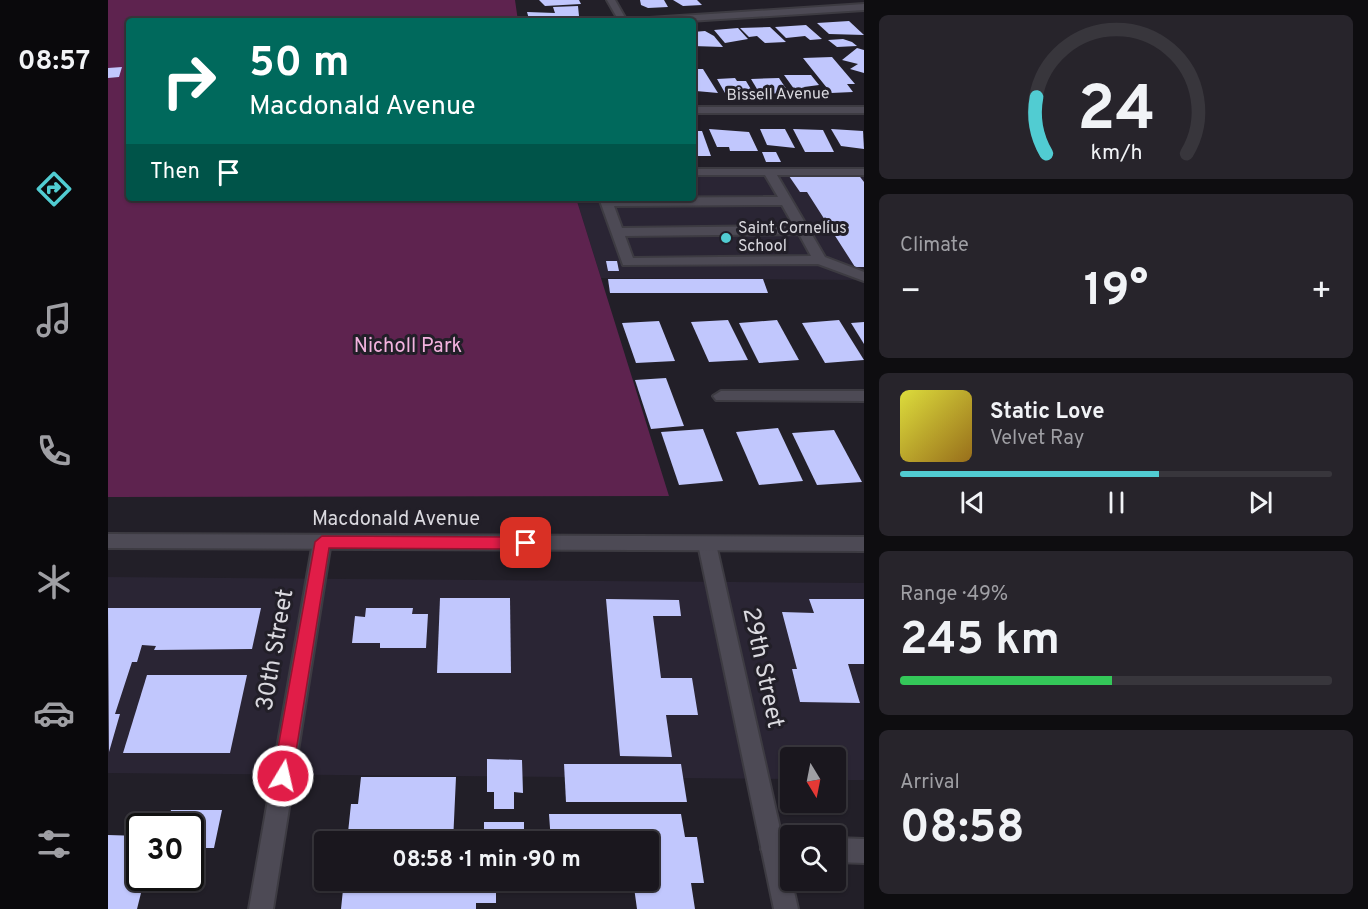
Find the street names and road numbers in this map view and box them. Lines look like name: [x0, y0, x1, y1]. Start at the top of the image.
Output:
street label: Bissell Avenue: [726, 84, 830, 106]
street label: Macdonald Avenue: [312, 507, 480, 533]
street label: 30th Street: [251, 587, 301, 713]
street label: 29th Street: [735, 605, 789, 731]

